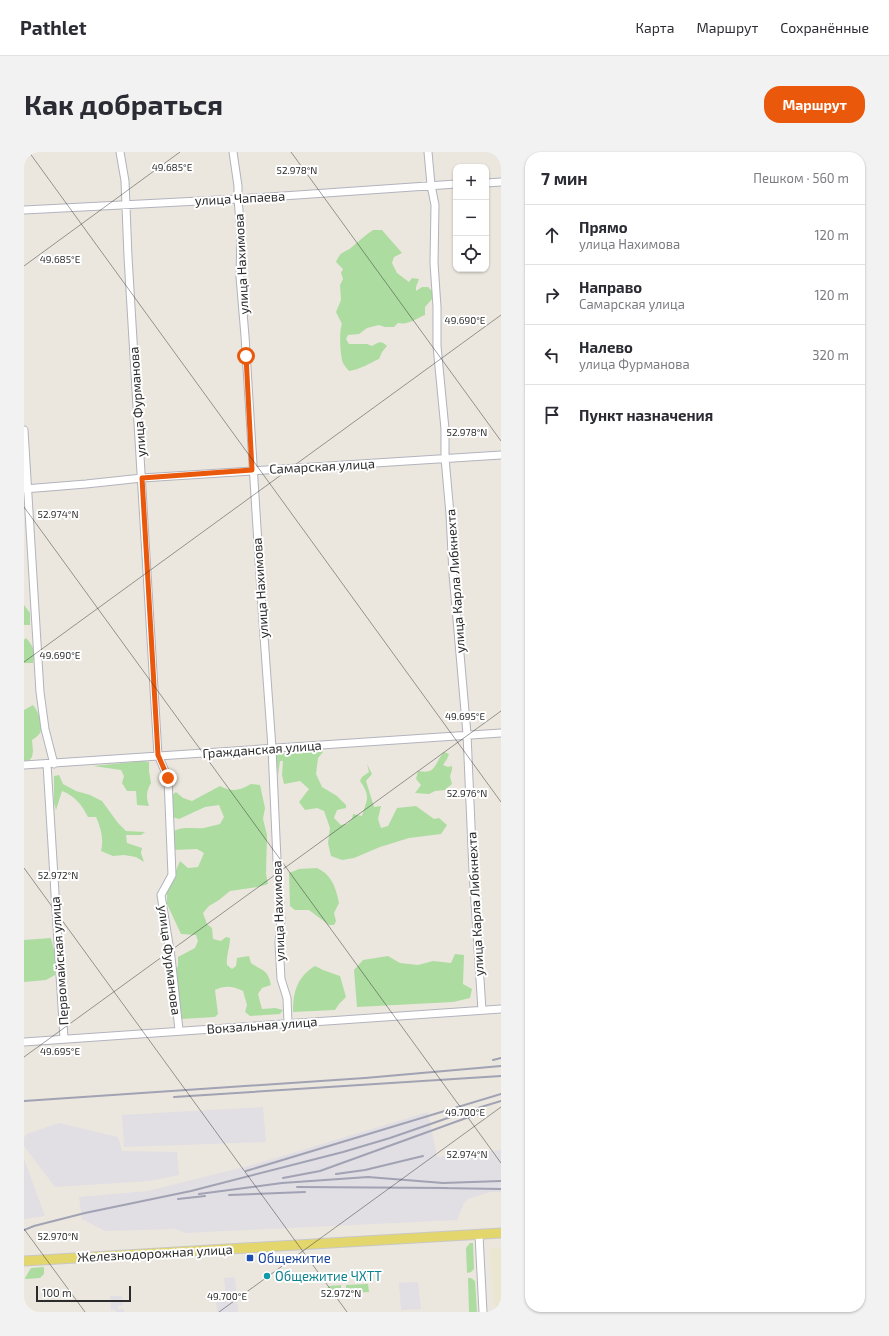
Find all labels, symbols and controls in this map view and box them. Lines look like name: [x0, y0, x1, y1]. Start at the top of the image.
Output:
text: Pathlet: [20, 16, 86, 39]
text: Карта: [636, 19, 674, 36]
text: Маршрут: [696, 19, 758, 36]
text: Сохранённые: [780, 19, 869, 36]
button: Маршрут: [764, 86, 865, 123]
text: Как добраться: [24, 87, 223, 121]
text: 49.685°E: [152, 161, 193, 173]
text: 52.978°N: [277, 164, 317, 176]
map controls: [453, 164, 489, 272]
button: +: [453, 164, 489, 200]
text: 7 мин: [541, 168, 588, 188]
text: Пешком · 560 m: [753, 170, 849, 186]
street label: улица Чапаева: [194, 188, 286, 208]
button: −: [453, 200, 489, 236]
street label: улица Нахимова: [230, 213, 252, 315]
text: Прямо: [579, 218, 628, 236]
icon: ahead: [541, 224, 563, 246]
text: 120 m: [814, 227, 849, 243]
button: locate: [453, 236, 489, 272]
text: улица Нахимова: [579, 236, 680, 252]
text: 49.685°E: [40, 253, 81, 265]
text: Направо: [579, 278, 642, 296]
icon: right: [541, 284, 563, 306]
text: 120 m: [814, 287, 849, 303]
text: Самарская улица: [579, 296, 685, 312]
text: 49.690°E: [445, 314, 486, 326]
text: Налево: [579, 338, 633, 356]
icon: left: [541, 344, 563, 366]
street label: улица Фурманова: [125, 346, 149, 458]
route start: [237, 347, 255, 365]
text: 320 m: [812, 347, 849, 363]
text: улица Фурманова: [579, 356, 690, 372]
icon: arrive: [541, 404, 563, 426]
text: Пункт назначения: [579, 406, 713, 424]
text: 52.978°N: [447, 426, 487, 438]
street label: Самарская улица: [269, 455, 375, 477]
text: 52.974°N: [38, 508, 78, 520]
street label: улица Карла Либкнехта: [442, 508, 468, 654]
street label: улица Нахимова: [248, 537, 272, 639]
text: 49.690°E: [40, 649, 81, 661]
text: 49.695°E: [445, 710, 485, 722]
street label: Гражданская улица: [202, 737, 322, 761]
route end: [159, 769, 177, 787]
text: 52.976°N: [447, 787, 487, 799]
street label: улица Карла Либкнехта: [463, 831, 487, 977]
street label: улица Нахимова: [268, 860, 288, 962]
text: 52.972°N: [38, 869, 78, 881]
street label: Первомайская улица: [47, 896, 71, 1026]
street label: улица Фурманова: [155, 904, 185, 1016]
street label: Вокзальная улица: [206, 1013, 318, 1037]
text: 49.695°E: [40, 1045, 80, 1057]
text: 49.700°E: [445, 1106, 486, 1118]
text: 52.974°N: [447, 1148, 487, 1160]
text: 52.970°N: [38, 1230, 78, 1242]
street label: Железнодорожная улица: [77, 1241, 233, 1265]
place label: Общежитие: [258, 1250, 331, 1266]
marker: Общежитие: [245, 1253, 255, 1263]
place label: Общежитие ЧХТТ: [275, 1268, 382, 1284]
marker: Общежитие ЧХТТ: [262, 1271, 272, 1281]
scale bar: [36, 1284, 131, 1303]
text: 100 m: [42, 1286, 72, 1299]
text: 52.972°N: [321, 1287, 361, 1299]
text: 49.700°E: [207, 1290, 248, 1302]

